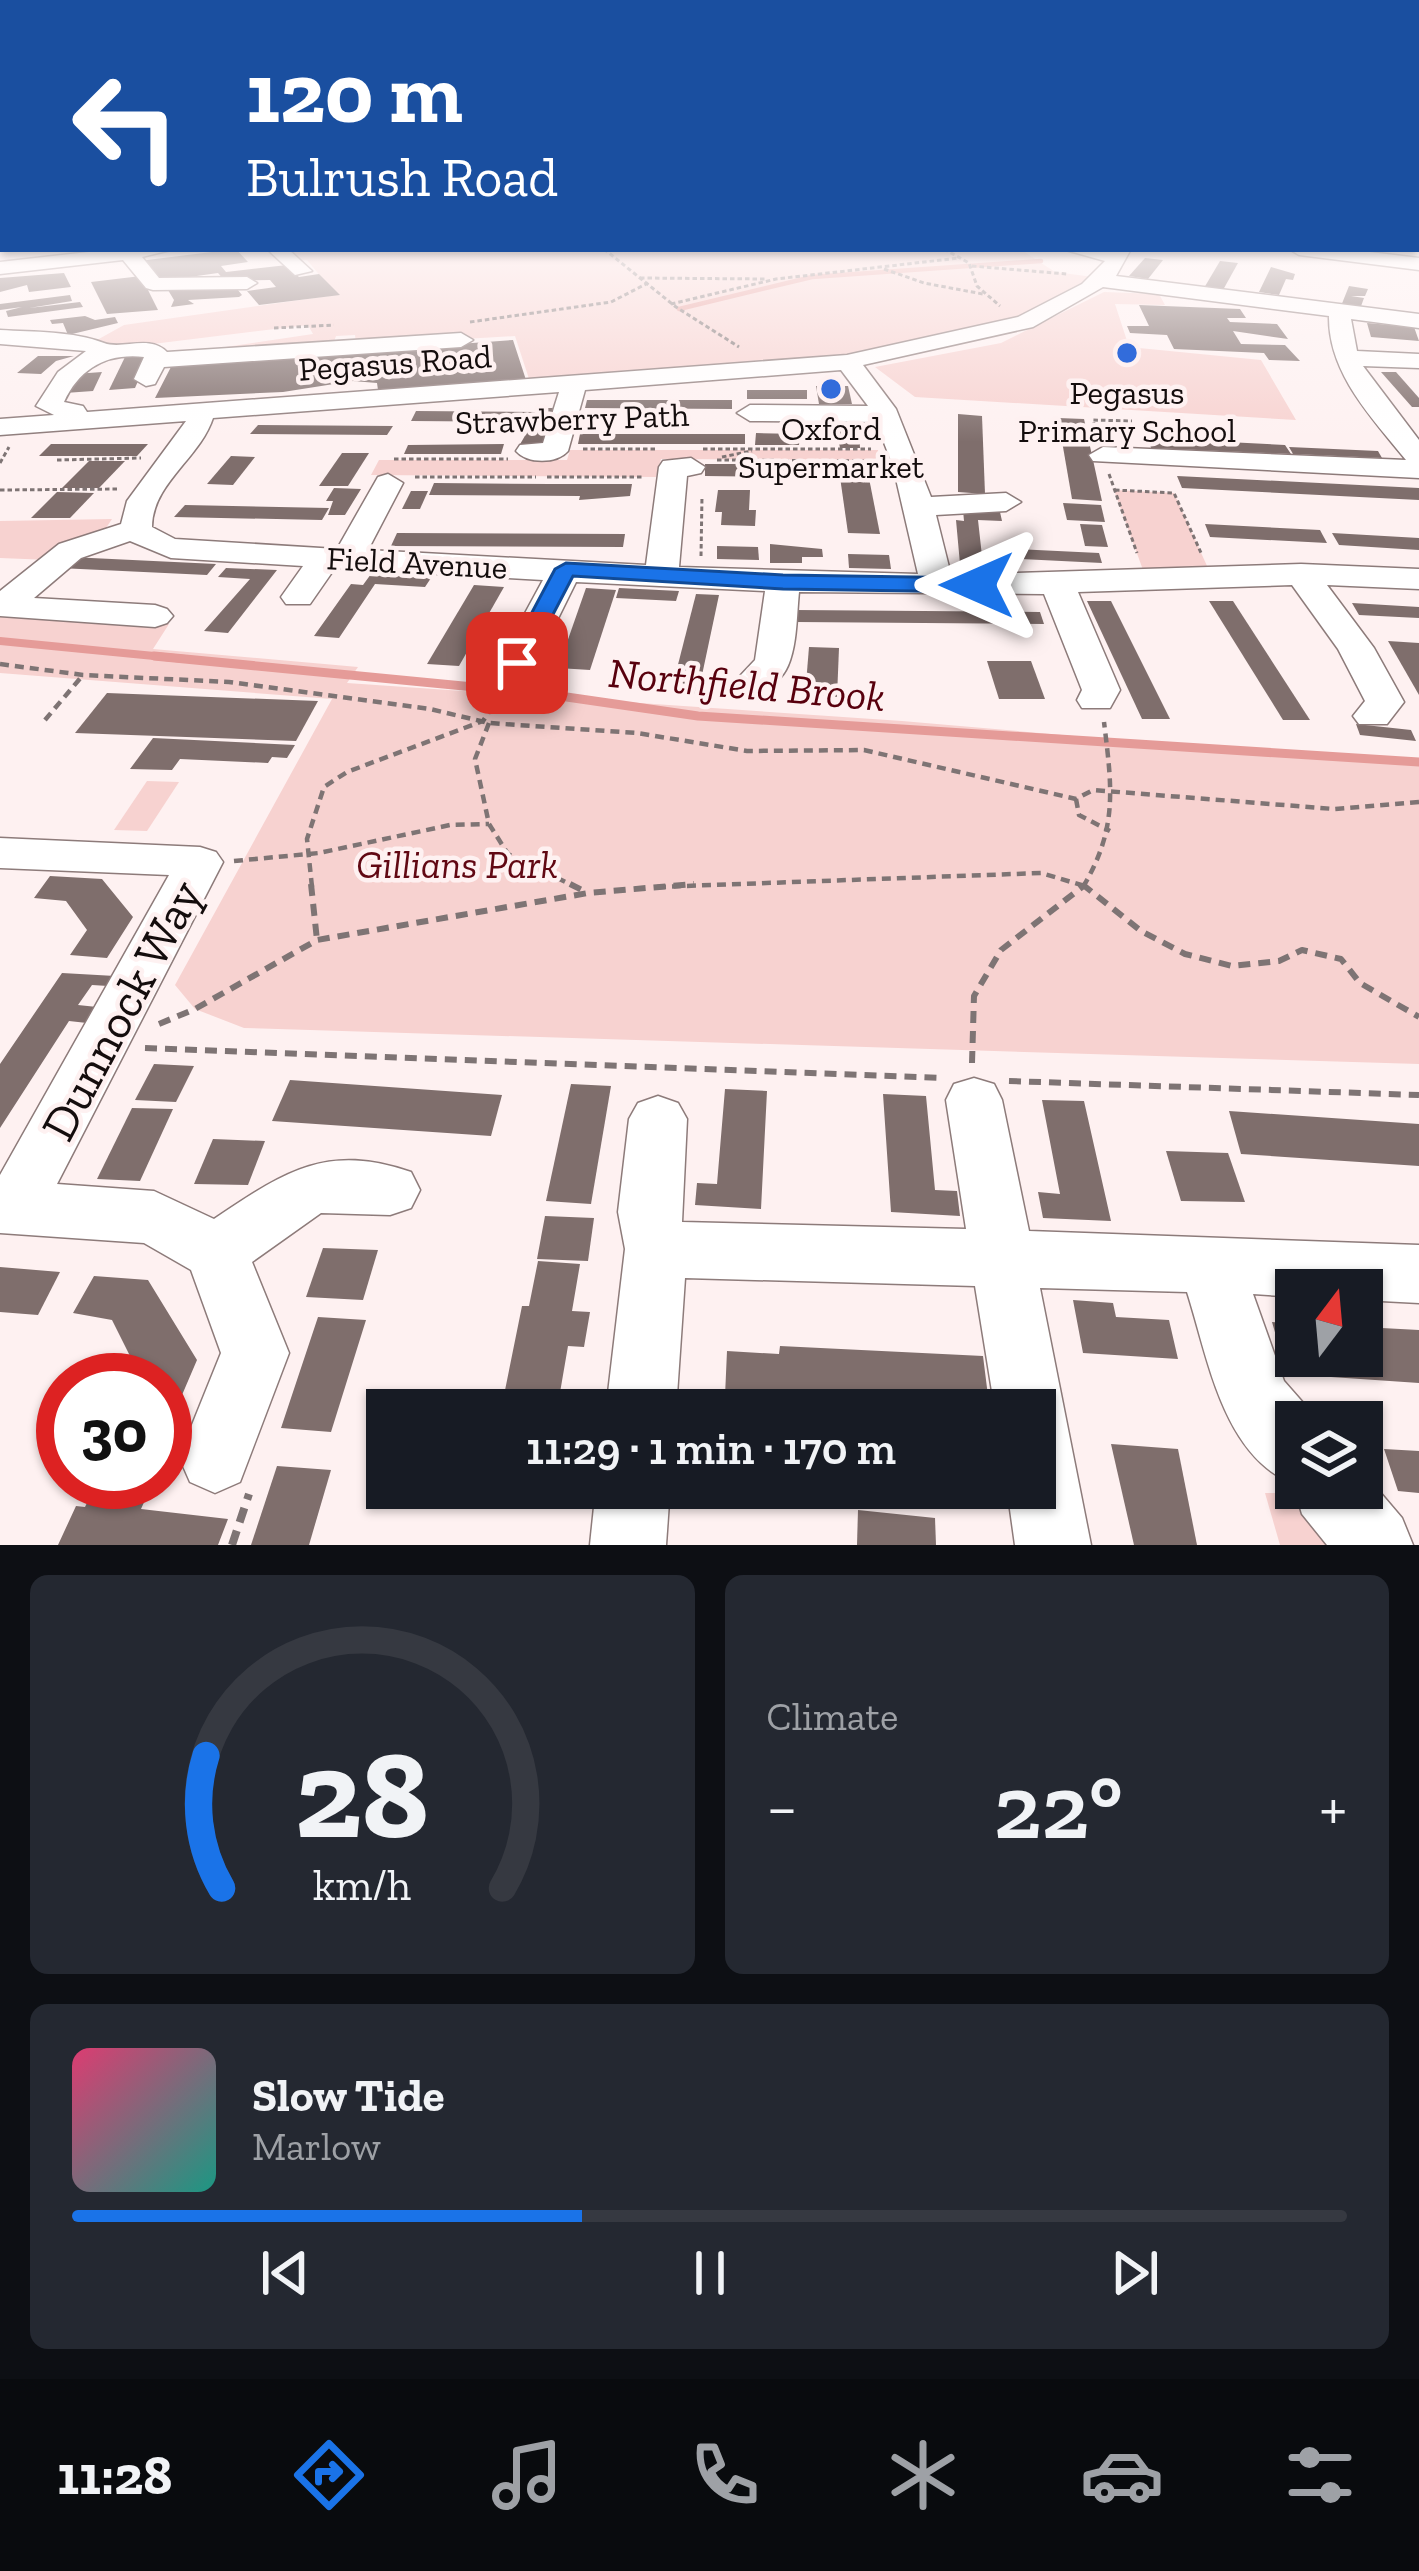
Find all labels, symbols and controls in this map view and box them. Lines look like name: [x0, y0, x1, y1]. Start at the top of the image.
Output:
text: 120 m: [246, 43, 463, 144]
icon: left: [48, 48, 204, 204]
text: Bulrush Road: [246, 145, 558, 210]
street label: Pegasus Road: [297, 336, 493, 389]
marker: Pegasus Primary School: [1114, 340, 1140, 366]
place label: Pegasus Primary School: [1018, 373, 1236, 450]
marker: Oxford Supermarket: [818, 376, 844, 402]
street label: Strawberry Path: [454, 395, 690, 442]
place label: Oxford Supermarket: [738, 409, 925, 486]
position arrow: [914, 522, 1040, 648]
street label: Field Avenue: [326, 538, 508, 587]
pin: [466, 612, 568, 714]
icon: arrive: [484, 630, 550, 696]
water label: Northfield Brook: [606, 647, 887, 722]
park label: Gillians Park: [356, 841, 558, 888]
street label: Dunnock Way: [29, 870, 214, 1150]
north arrow: [1275, 1269, 1383, 1377]
map controls: [1275, 1269, 1383, 1509]
speed limit sign: 30: [36, 1353, 192, 1509]
button: layers: [1275, 1401, 1383, 1509]
text: 11:29 · 1 min · 170 m: [526, 1422, 896, 1476]
text: Climate: [767, 1693, 898, 1740]
text: 28: [295, 1719, 429, 1869]
text: 22°: [994, 1753, 1123, 1861]
text: −: [767, 1768, 797, 1847]
text: +: [1319, 1768, 1347, 1847]
text: km/h: [313, 1859, 411, 1910]
text: Slow Tide: [252, 2069, 445, 2123]
text: Marlow: [252, 2123, 381, 2170]
icon: previous: [252, 2240, 318, 2306]
icon: pause: [677, 2240, 743, 2306]
icon: next: [1102, 2240, 1168, 2306]
icon: directions: [287, 2433, 371, 2517]
icon: music: [485, 2433, 569, 2517]
icon: phone: [683, 2433, 767, 2517]
icon: climate: [881, 2433, 965, 2517]
icon: car: [1080, 2433, 1164, 2517]
icon: filters: [1278, 2433, 1362, 2517]
text: 11:28: [57, 2443, 172, 2508]

